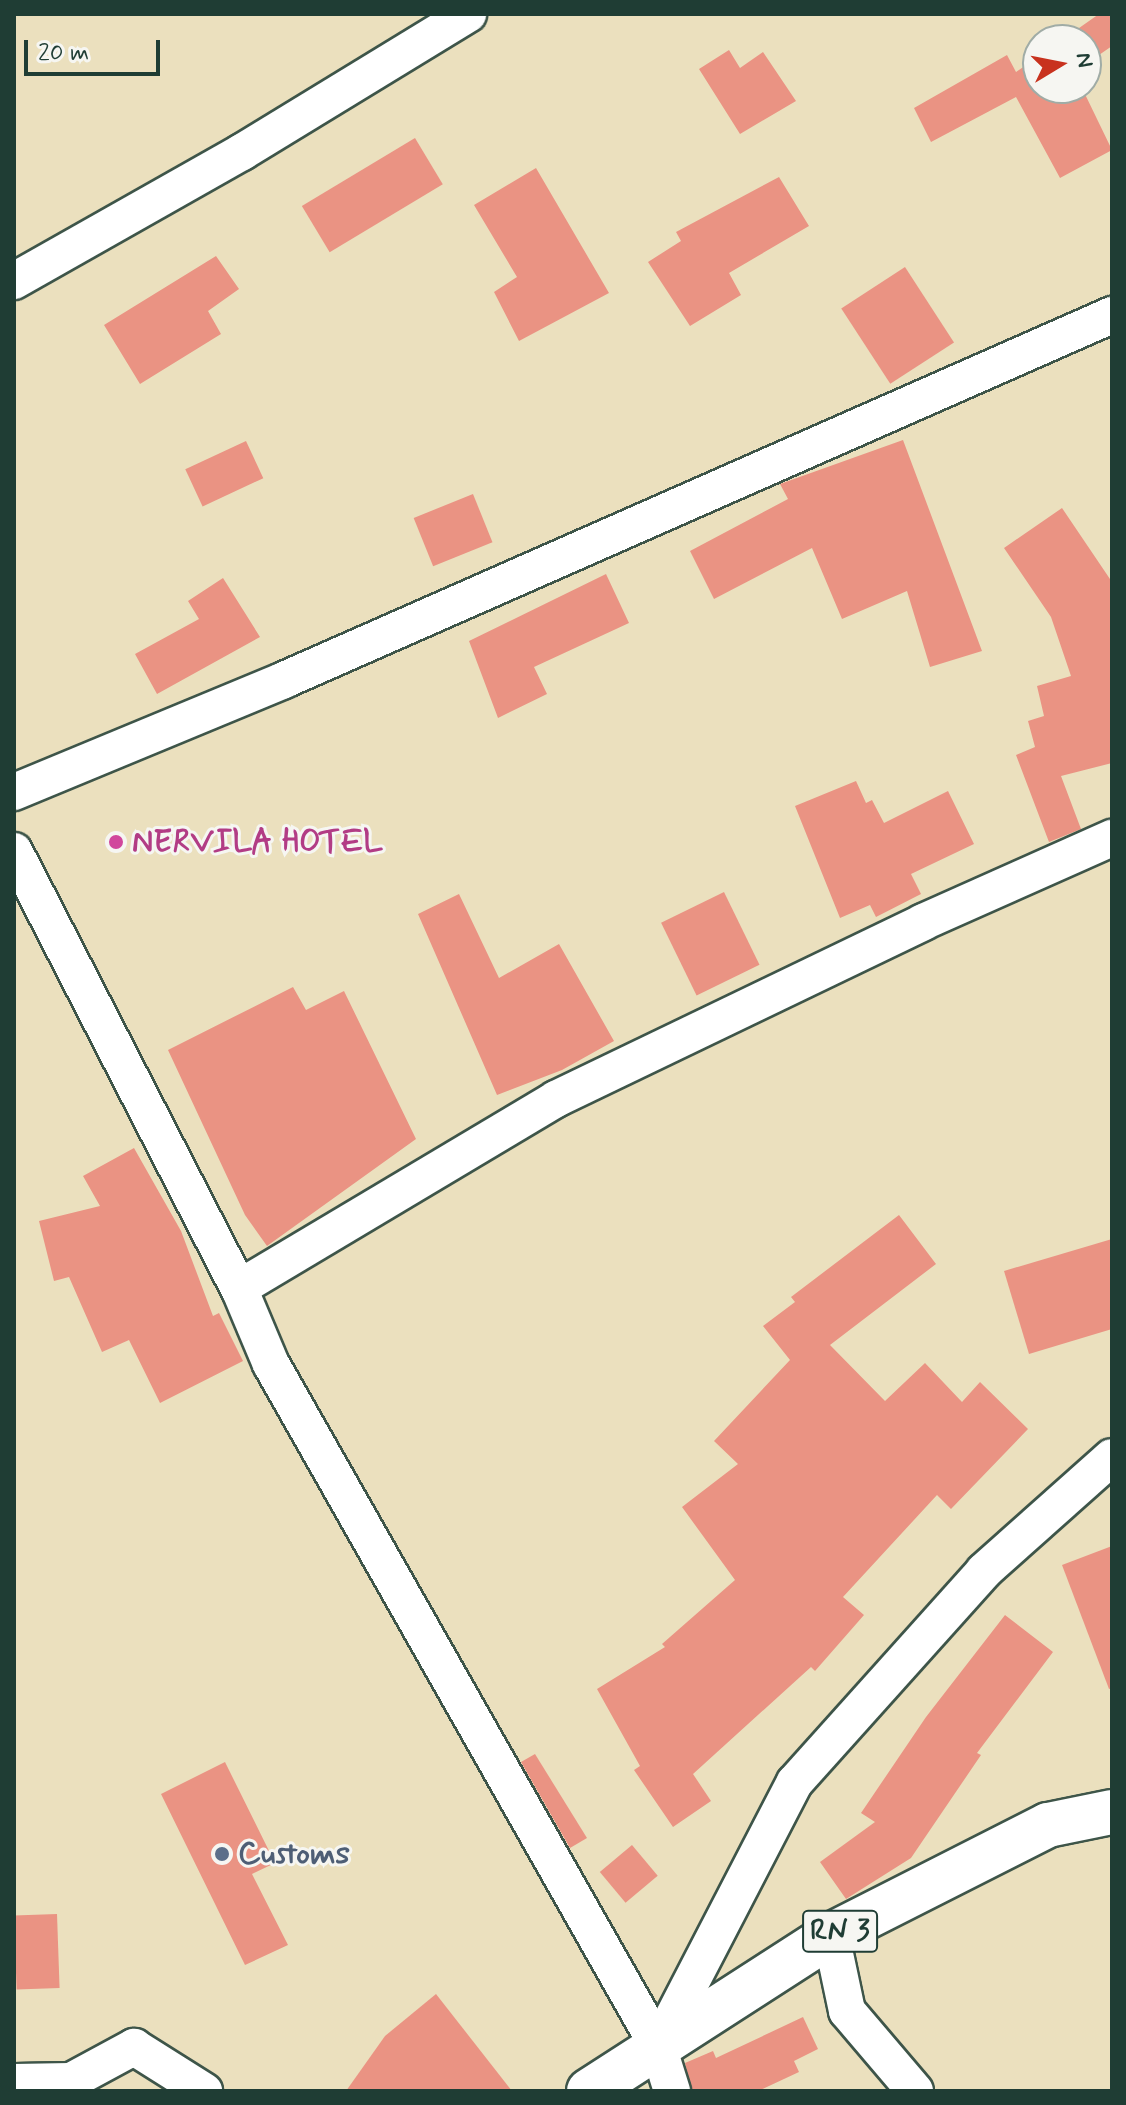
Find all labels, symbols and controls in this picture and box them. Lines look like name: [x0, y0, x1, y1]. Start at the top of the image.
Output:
scale bar: [28, 24, 164, 74]
north arrow: [1022, 24, 1102, 104]
text: 20 m: [38, 38, 89, 69]
text: N: [1069, 51, 1099, 70]
place label: NERVILA HOTEL: [132, 823, 386, 861]
marker: NERVILA HOTEL: [107, 833, 125, 851]
place label: Customs: [238, 1835, 350, 1873]
marker: Customs: [213, 1845, 231, 1863]
road number: RN 3: [802, 1905, 878, 1957]

